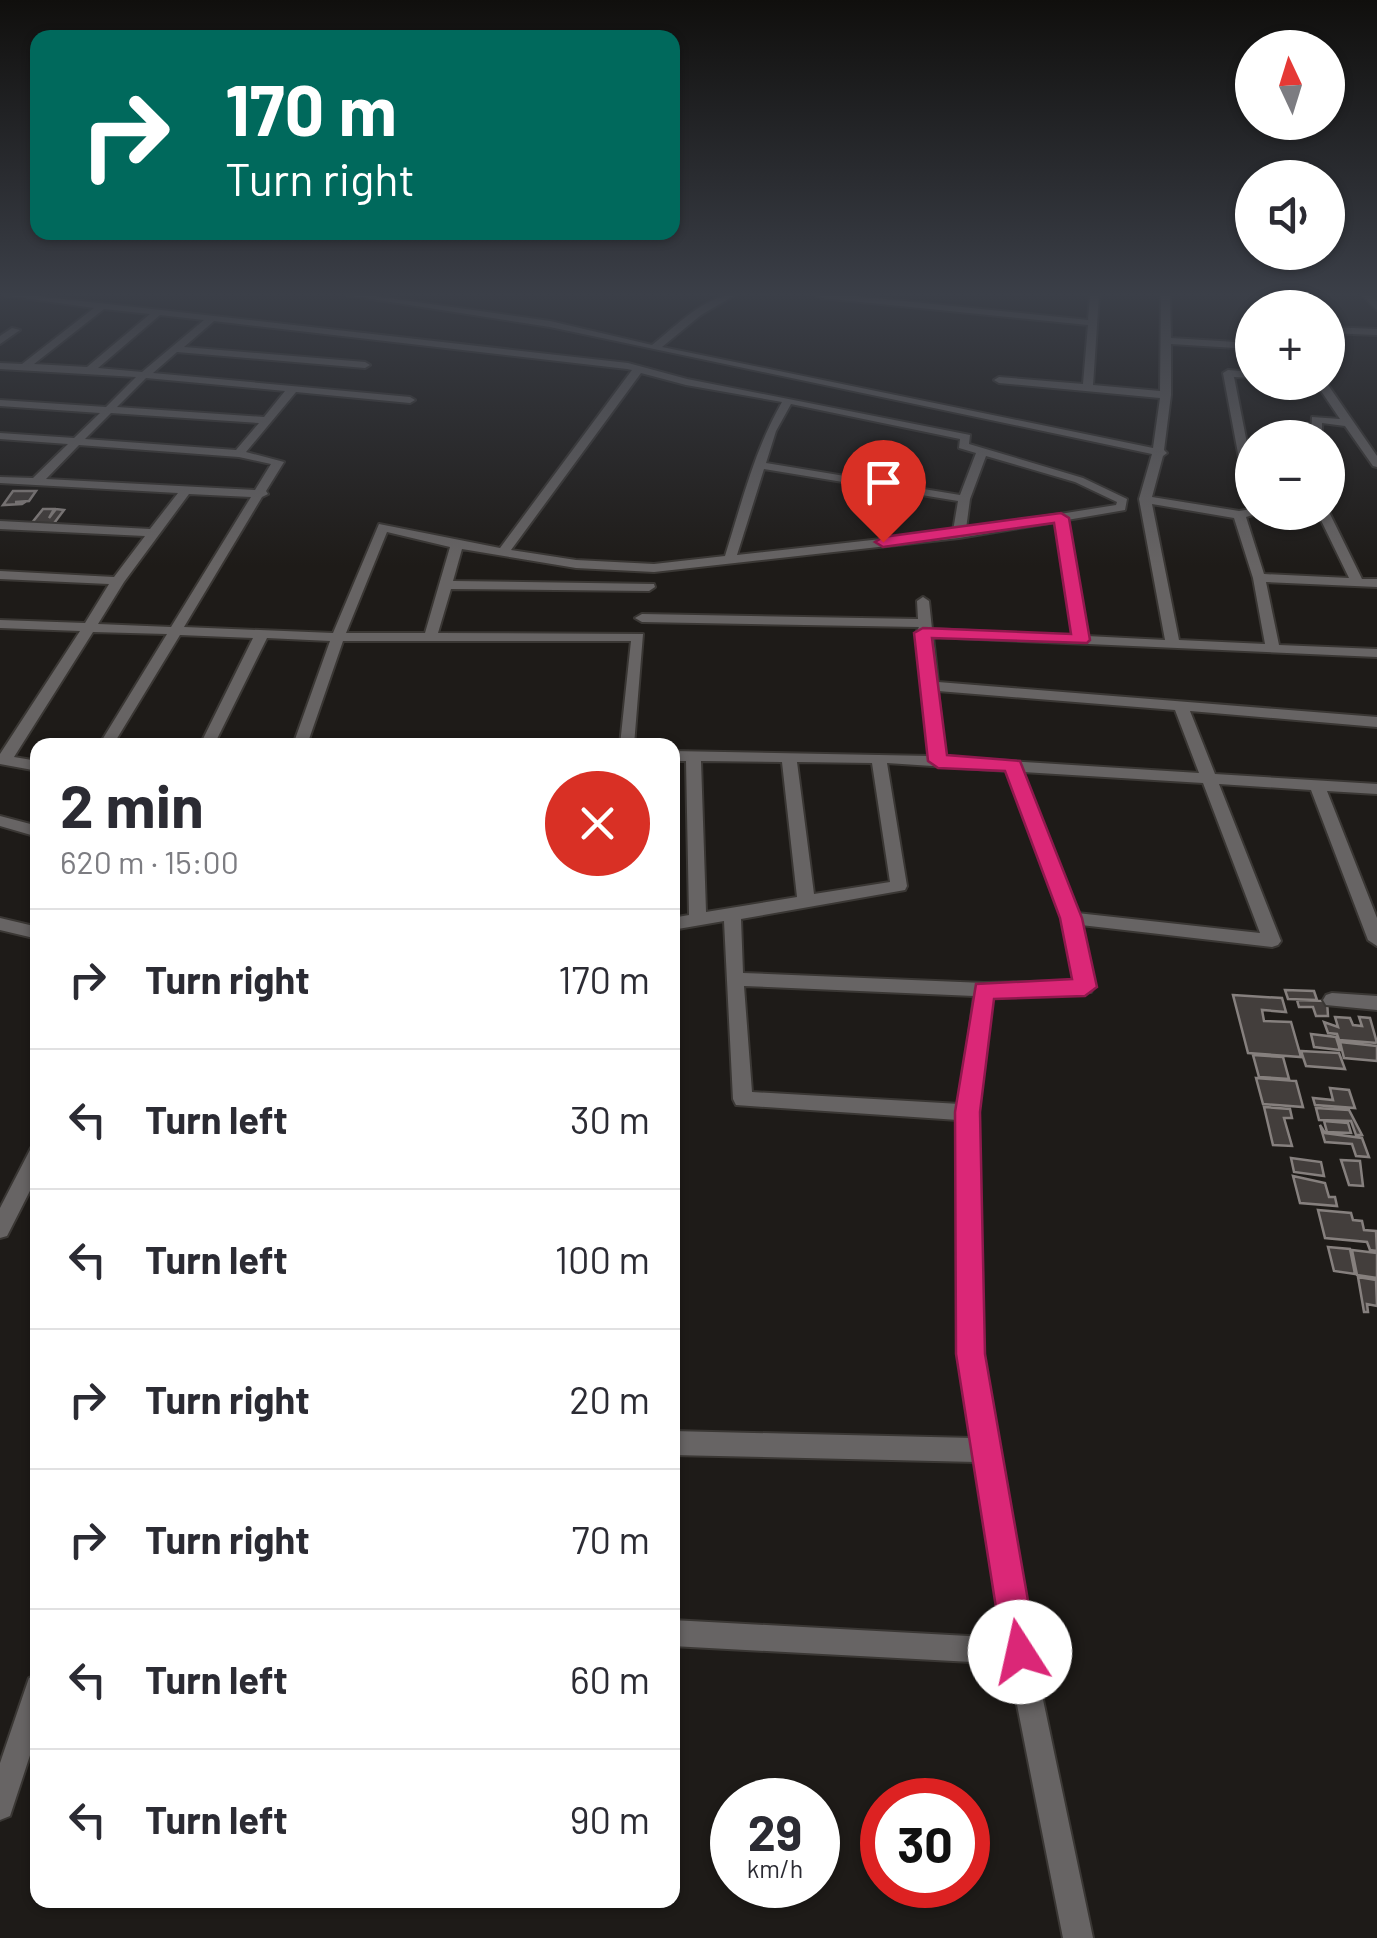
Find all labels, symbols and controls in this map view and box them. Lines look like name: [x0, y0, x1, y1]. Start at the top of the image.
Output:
north arrow: [1235, 30, 1345, 140]
map controls: [1235, 30, 1345, 530]
text: 170 m: [225, 66, 397, 150]
icon: right: [60, 70, 190, 200]
text: Turn right: [225, 151, 415, 205]
button: sound: [1235, 160, 1345, 270]
button: +: [1235, 290, 1345, 400]
button: −: [1235, 420, 1345, 530]
pin: [841, 440, 926, 543]
icon: arrive: [856, 455, 911, 510]
text: 2 min: [60, 768, 204, 840]
button: close: [545, 771, 650, 876]
text: 620 m · 15:00: [60, 842, 239, 880]
icon: right: [60, 952, 115, 1007]
text: Turn right: [145, 956, 310, 1002]
text: 170 m: [558, 956, 650, 1002]
icon: left: [60, 1092, 115, 1147]
text: Turn left: [145, 1096, 288, 1142]
text: 30 m: [570, 1096, 650, 1142]
icon: left: [60, 1232, 115, 1287]
text: Turn left: [145, 1236, 288, 1282]
text: 100 m: [555, 1236, 650, 1282]
icon: right: [60, 1372, 115, 1427]
text: Turn right: [145, 1376, 310, 1422]
text: 20 m: [569, 1376, 650, 1422]
icon: right: [60, 1512, 115, 1567]
text: Turn right: [145, 1516, 310, 1562]
text: 70 m: [572, 1516, 650, 1562]
position arrow: [968, 1600, 1072, 1704]
icon: left: [60, 1652, 115, 1707]
text: Turn left: [145, 1656, 288, 1702]
text: 60 m: [570, 1656, 650, 1702]
speed limit sign: 30: [860, 1778, 990, 1908]
icon: left: [60, 1792, 115, 1847]
text: Turn left: [145, 1796, 288, 1842]
text: 90 m: [570, 1796, 650, 1842]
text: 29: [748, 1801, 802, 1861]
text: km/h: [747, 1853, 803, 1883]

